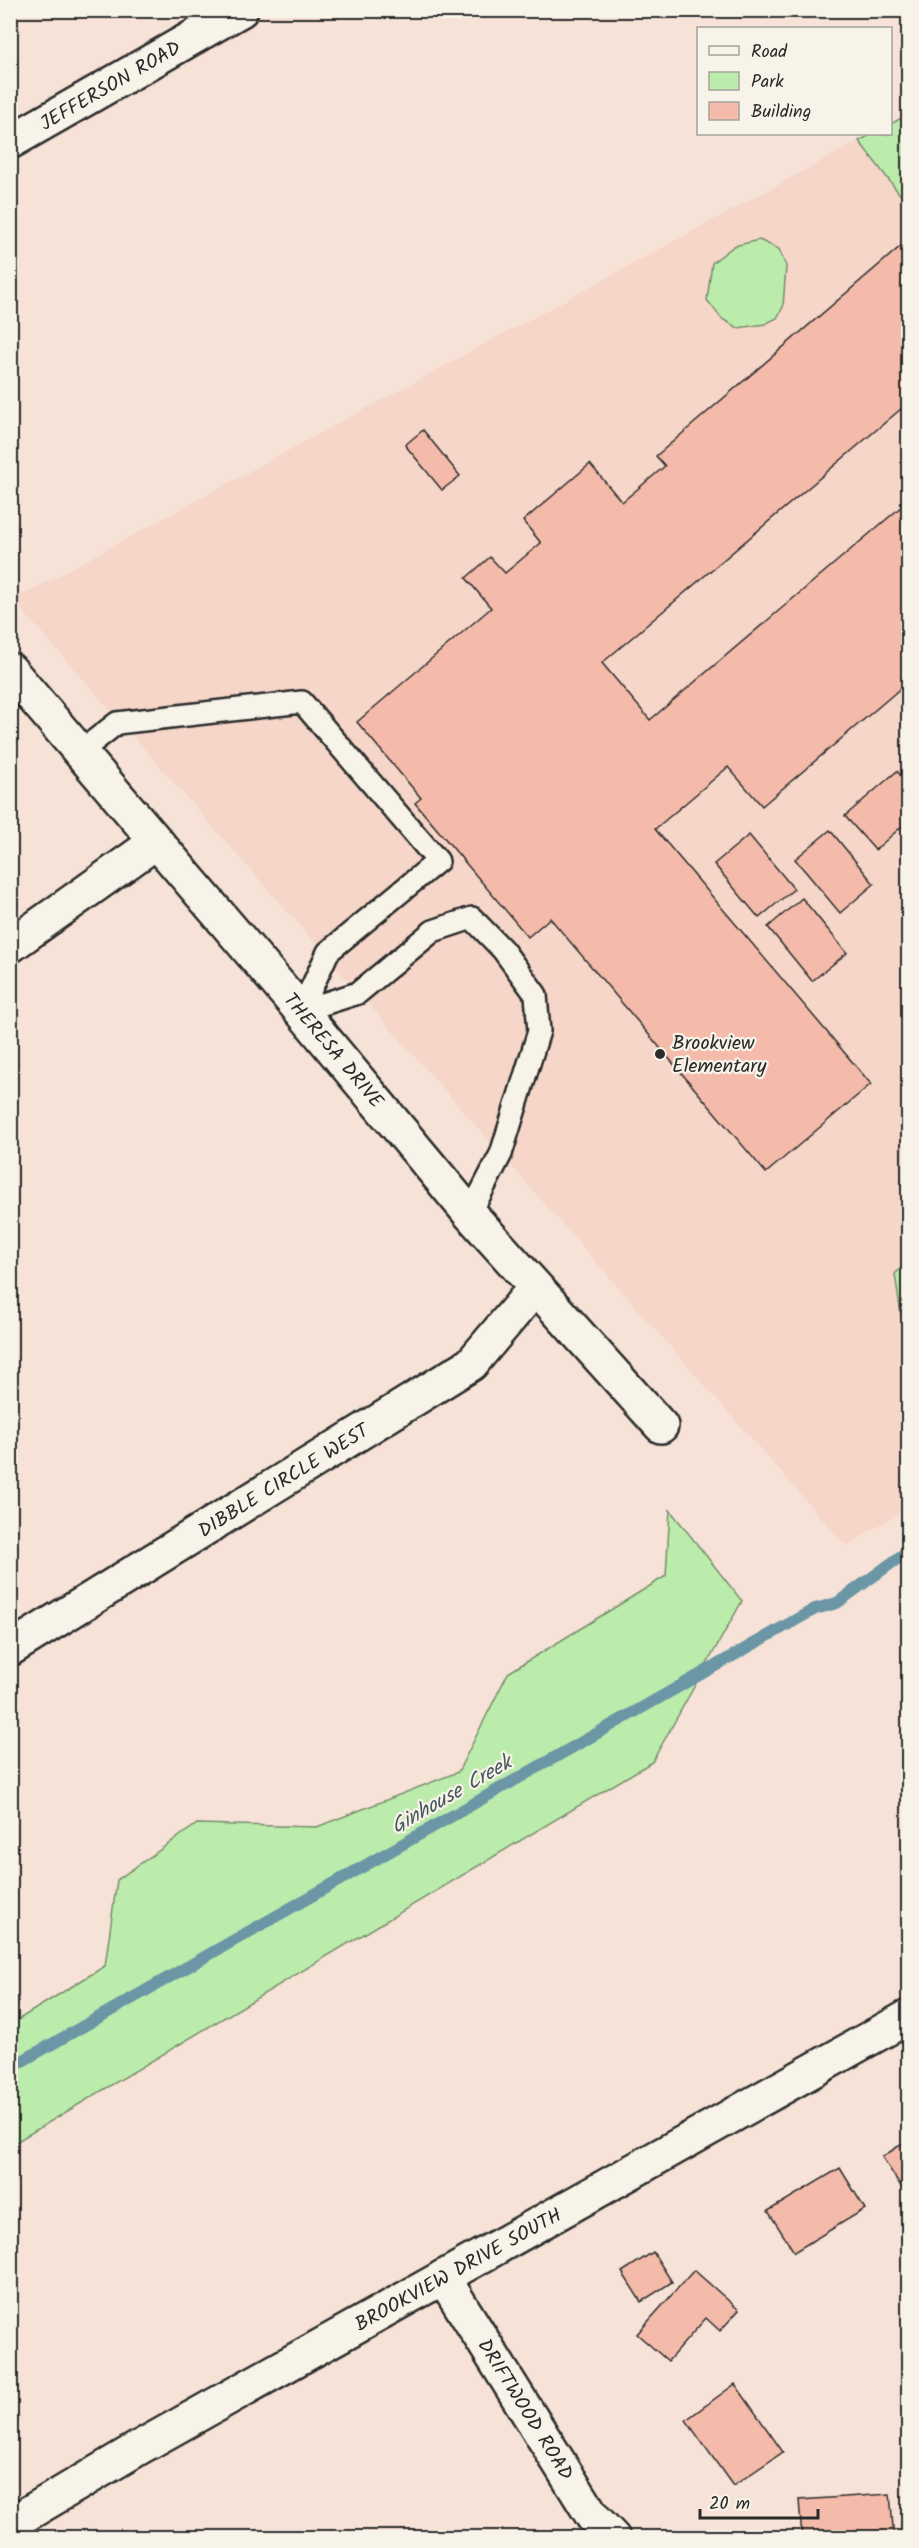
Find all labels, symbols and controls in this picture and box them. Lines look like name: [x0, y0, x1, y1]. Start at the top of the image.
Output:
legend: [697, 27, 892, 135]
street label: JEFFERSON ROAD: [34, 33, 188, 140]
text: Road: [751, 38, 788, 67]
text: Park: [751, 68, 784, 97]
text: Building: [751, 98, 811, 127]
street label: THERESA DRIVE: [274, 986, 392, 1117]
place label: Brookview Elementary: [672, 1028, 767, 1083]
marker: Brookview Elementary: [653, 1047, 667, 1061]
street label: DIBBLE CIRCLE WEST: [192, 1415, 378, 1547]
water label: Ginhouse Creek: [385, 1746, 521, 1843]
street label: BROOKVIEW DRIVE SOUTH: [349, 2200, 569, 2341]
street label: DRIFTWOOD ROAD: [468, 2333, 581, 2487]
scale bar: [700, 2482, 818, 2520]
text: 20 m: [709, 2490, 750, 2519]

